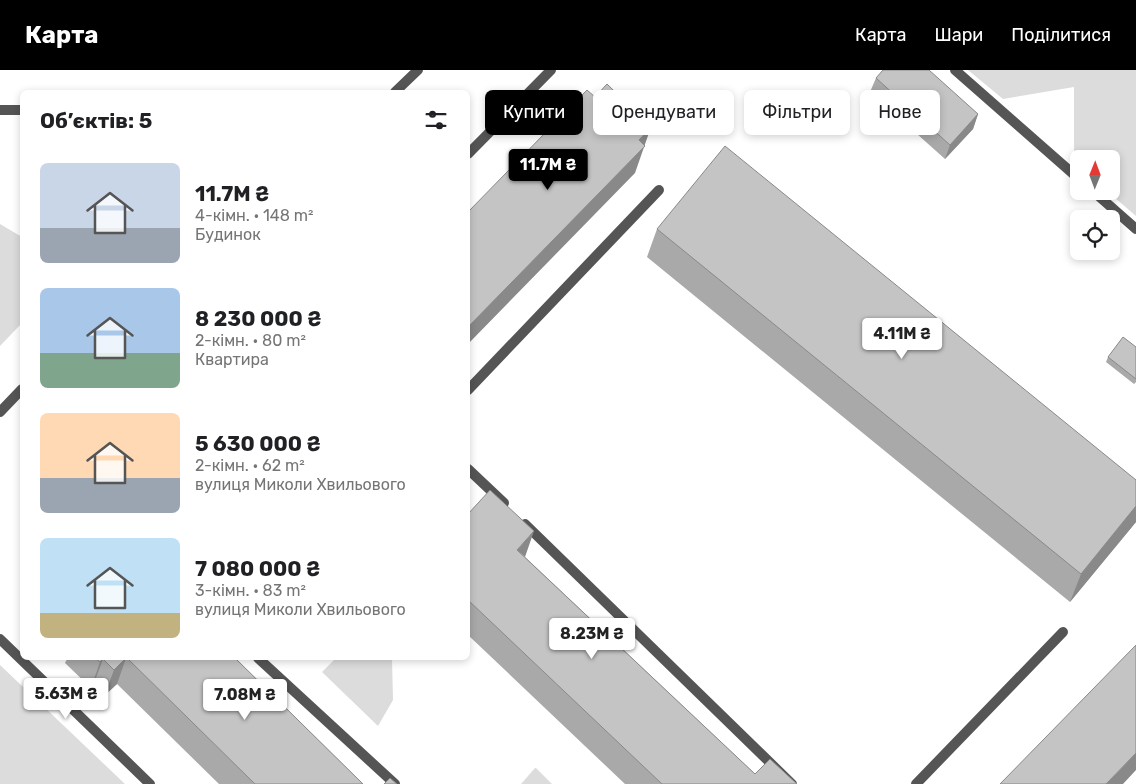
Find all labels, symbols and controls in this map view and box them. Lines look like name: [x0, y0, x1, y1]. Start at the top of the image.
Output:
text: Карта: [25, 21, 98, 49]
text: Карта: [855, 24, 906, 46]
text: Шари: [934, 24, 983, 46]
text: Поділитися: [1011, 24, 1111, 46]
chip: Купити: [485, 90, 583, 135]
chip: Орендувати: [593, 90, 734, 135]
chip: Фільтри: [744, 90, 850, 135]
chip: Нове: [860, 90, 940, 135]
icon: filters: [422, 106, 450, 134]
text: Об’єктів: 5: [40, 108, 152, 133]
pin: 11.7M ₴: [502, 148, 594, 191]
north arrow: [1070, 150, 1120, 200]
map controls: [1070, 150, 1120, 260]
text: 11.7M ₴: [520, 155, 576, 174]
text: 11.7M ₴: [195, 181, 269, 206]
icon: home: [80, 183, 140, 243]
text: 4-кімн. · 148 m²: [195, 206, 314, 225]
button: locate: [1070, 210, 1120, 260]
text: Будинок: [195, 225, 261, 244]
text: 8 230 000 ₴: [195, 306, 321, 331]
icon: home: [80, 308, 140, 368]
pin: 4.11M ₴: [856, 318, 948, 360]
text: 4.11M ₴: [873, 324, 931, 343]
text: 2-кімн. · 80 m²: [195, 331, 306, 350]
text: Квартира: [195, 350, 269, 369]
text: 5 630 000 ₴: [195, 431, 321, 456]
icon: home: [80, 433, 140, 493]
text: 2-кімн. · 62 m²: [195, 456, 305, 475]
text: вулиця Миколи Хвильового: [195, 475, 406, 494]
text: 7 080 000 ₴: [195, 556, 320, 581]
icon: home: [80, 558, 140, 618]
text: 3-кімн. · 83 m²: [195, 581, 306, 600]
text: вулиця Миколи Хвильового: [195, 600, 406, 619]
pin: 8.23M ₴: [546, 618, 638, 660]
text: 8.23M ₴: [560, 624, 624, 643]
pin: 5.63M ₴: [20, 678, 112, 720]
pin: 7.08M ₴: [199, 678, 291, 721]
text: 5.63M ₴: [34, 684, 98, 703]
text: 7.08M ₴: [214, 685, 276, 704]

